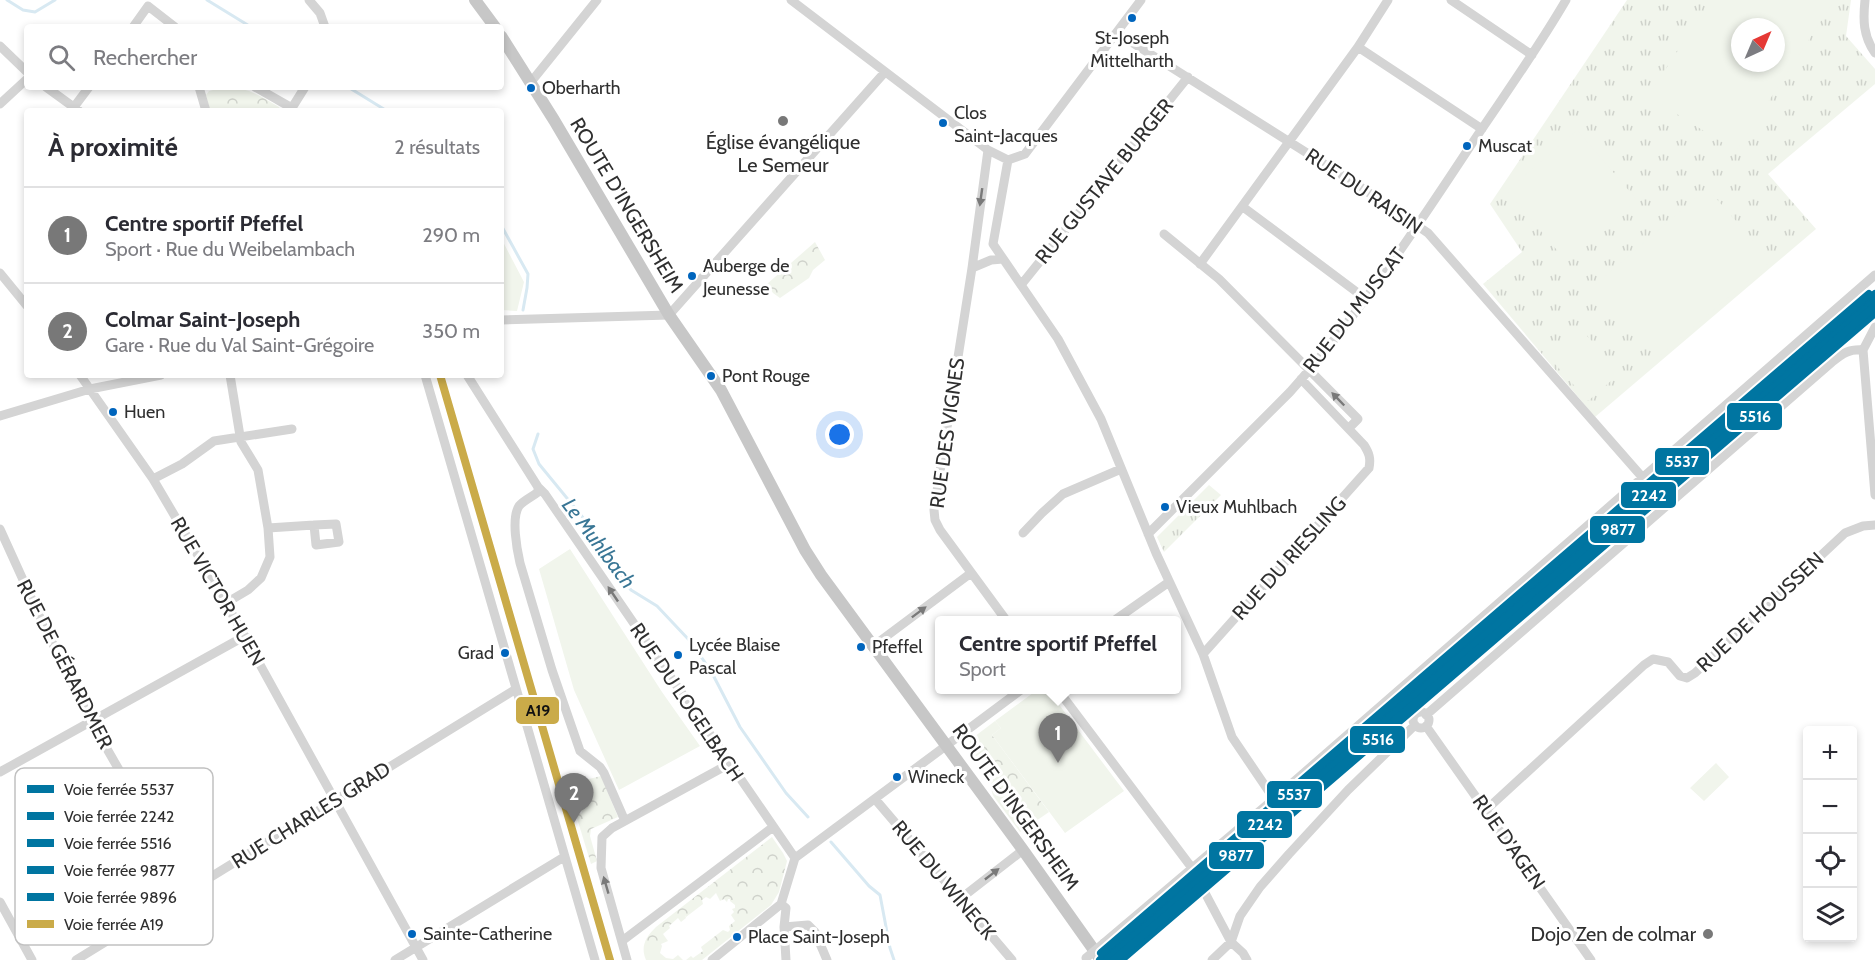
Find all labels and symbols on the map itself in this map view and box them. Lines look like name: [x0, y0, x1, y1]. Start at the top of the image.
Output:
marker: St-Joseph Mittelharth: [1126, 12, 1138, 24]
north arrow: [1731, 18, 1785, 72]
place label: St-Joseph Mittelharth: [1090, 27, 1174, 72]
place label: Oberharth: [542, 77, 621, 99]
marker: Oberharth: [525, 82, 537, 94]
street label: RUE GUSTAVE BURGER: [1030, 94, 1178, 268]
place label: Clos Saint-Jacques: [954, 102, 1058, 147]
street label: ROUTE D'INGERSHEIM: [565, 113, 689, 297]
marker: Église évangélique Le Semeur: [776, 114, 790, 128]
marker: Clos Saint-Jacques: [937, 117, 949, 129]
place label: Église évangélique Le Semeur: [706, 130, 860, 177]
place label: Muscat: [1478, 135, 1532, 157]
marker: Muscat: [1461, 140, 1473, 152]
street label: RUE DU RAISIN: [1301, 143, 1427, 239]
one-way arrow: [977, 188, 986, 207]
street label: RUE DU MUSCAT: [1298, 242, 1410, 377]
place label: Auberge de Jeunesse: [702, 255, 790, 300]
marker: Auberge de Jeunesse: [686, 270, 698, 282]
street label: RUE DES VIGNES: [925, 356, 969, 510]
place label: Pont Rouge: [722, 365, 810, 387]
marker: Pont Rouge: [705, 370, 717, 382]
one-way arrow: [1332, 392, 1346, 406]
place label: Huen: [124, 401, 165, 423]
line badge: 5516: [1726, 402, 1783, 431]
marker: Huen: [107, 406, 119, 418]
text: 5516: [1739, 407, 1771, 426]
your location: [825, 420, 854, 449]
line badge: 5537: [1654, 447, 1710, 476]
text: 5537: [1665, 452, 1700, 471]
line badge: 2242: [1620, 481, 1677, 509]
text: 2242: [1631, 486, 1667, 505]
street label: RUE DU RIESLING: [1227, 491, 1351, 625]
water label: Le Muhlbach: [557, 493, 641, 593]
place label: Vieux Muhlbach: [1176, 496, 1297, 518]
marker: Vieux Muhlbach: [1159, 501, 1171, 513]
street label: RUE VICTOR HUEN: [166, 512, 270, 670]
line badge: 9877: [1589, 515, 1646, 544]
text: 9877: [1601, 520, 1636, 539]
street label: RUE DE HOUSSEN: [1692, 547, 1828, 677]
street label: RUE DE GÉRARDMER: [12, 575, 118, 753]
one-way arrow: [607, 587, 619, 603]
one-way arrow: [912, 606, 927, 618]
street label: RUE DU LOGELBACH: [625, 618, 749, 786]
place label: Lycée Blaise Pascal: [689, 634, 780, 679]
place label: Pfeffel: [872, 636, 923, 658]
marker: Pfeffel: [855, 641, 867, 653]
place label: Grad: [458, 642, 494, 664]
marker: Grad: [499, 647, 511, 659]
marker: Lycée Blaise Pascal: [672, 649, 684, 661]
line badge: A19: [515, 696, 560, 725]
text: A19: [526, 701, 550, 720]
pin: 1: [1038, 714, 1078, 763]
street label: ROUTE D'INGERSHEIM: [947, 719, 1085, 895]
line badge: 5516: [1349, 725, 1406, 754]
text: 5516: [1362, 730, 1394, 749]
street label: RUE CHARLES GRAD: [227, 756, 395, 874]
place label: Wineck: [908, 766, 965, 788]
legend: [15, 768, 213, 945]
marker: Wineck: [891, 771, 903, 783]
pin: 2: [554, 774, 594, 823]
text: Voie ferrée 5537: [64, 780, 174, 799]
line badge: 5537: [1266, 780, 1323, 809]
text: 5537: [1277, 785, 1312, 804]
street label: RUE D'AGEN: [1468, 790, 1550, 894]
text: Voie ferrée 2242: [64, 807, 174, 826]
line badge: 2242: [1236, 810, 1293, 839]
text: 2242: [1247, 815, 1283, 834]
street label: RUE DU WINECK: [887, 816, 1001, 945]
text: Voie ferrée 5516: [64, 834, 172, 853]
line badge: 9877: [1208, 841, 1265, 870]
text: 9877: [1219, 846, 1254, 865]
text: Voie ferrée 9877: [64, 861, 175, 880]
one-way arrow: [984, 869, 999, 881]
one-way arrow: [601, 876, 610, 894]
text: Voie ferrée 9896: [64, 888, 177, 907]
text: Voie ferrée A19: [64, 915, 164, 934]
place label: Dojo Zen de colmar: [1531, 922, 1697, 946]
place label: Sainte-Catherine: [423, 923, 552, 945]
place label: Place Saint-Joseph: [748, 926, 890, 948]
marker: Dojo Zen de colmar: [1701, 927, 1715, 941]
marker: Sainte-Catherine: [406, 928, 418, 940]
marker: Place Saint-Joseph: [731, 931, 743, 943]

